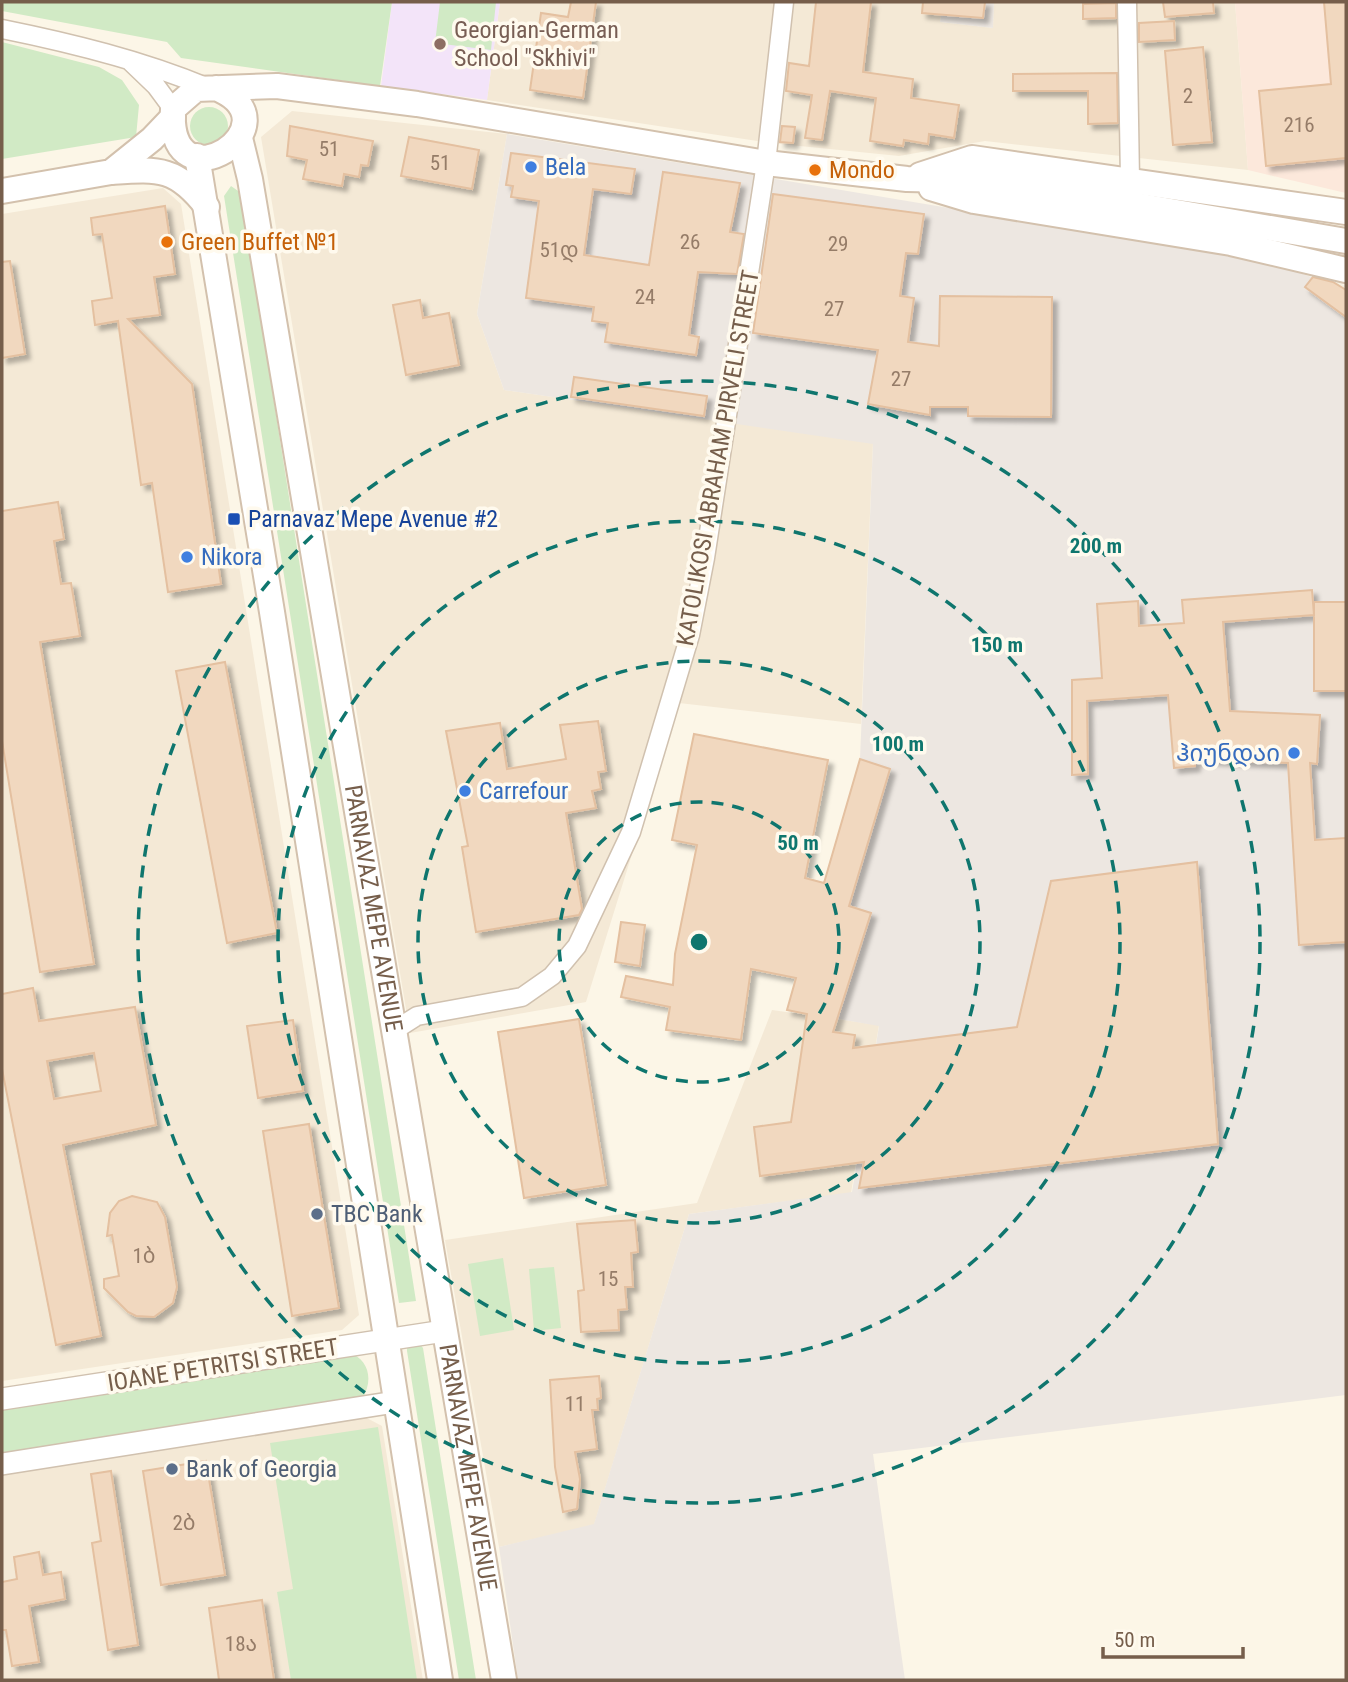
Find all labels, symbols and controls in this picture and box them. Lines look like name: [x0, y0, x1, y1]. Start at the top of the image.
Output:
place label: Georgian-German School "Skhivi": [454, 16, 619, 72]
marker: Georgian-German School "Skhivi": [432, 36, 448, 52]
house number: 2: [1183, 84, 1193, 108]
house number: 216: [1283, 113, 1315, 137]
house number: 51: [319, 137, 339, 161]
house number: 51: [430, 151, 450, 175]
place label: Bela: [545, 153, 586, 181]
place label: Mondo: [829, 156, 895, 184]
marker: Bela: [523, 159, 539, 175]
marker: Mondo: [807, 162, 823, 178]
place label: Green Buffet №1: [181, 228, 339, 256]
house number: 26: [680, 230, 700, 254]
house number: 29: [828, 232, 848, 256]
marker: Green Buffet №1: [159, 234, 175, 250]
house number: 51დ: [539, 238, 579, 263]
street label: KATOLIKOSI ABRAHAM PIRVELI STREET: [671, 268, 765, 648]
house number: 24: [635, 285, 655, 309]
house number: 27: [824, 297, 844, 321]
house number: 27: [891, 367, 911, 391]
place label: Parnavaz Mepe Avenue #2: [248, 505, 498, 533]
marker: Parnavaz Mepe Avenue #2: [226, 511, 242, 527]
text: 200 m: [1070, 534, 1122, 558]
place label: Nikora: [201, 543, 263, 571]
marker: Nikora: [179, 549, 195, 565]
text: 150 m: [971, 633, 1023, 657]
text: 100 m: [872, 732, 924, 756]
place label: ჰიუნდაი: [1176, 739, 1280, 767]
marker: ჰიუნდაი: [1286, 745, 1302, 761]
place label: Carrefour: [479, 777, 568, 805]
street label: PARNAVAZ MEPE AVENUE: [339, 783, 408, 1034]
marker: Carrefour: [457, 783, 473, 799]
text: 50 m: [777, 831, 819, 855]
centre of rings: [687, 930, 711, 954]
place label: TBC Bank: [331, 1200, 423, 1228]
marker: TBC Bank: [309, 1206, 325, 1222]
house number: 1ბ: [132, 1244, 156, 1268]
house number: 15: [598, 1267, 618, 1291]
street label: IOANE PETRITSI STREET: [106, 1333, 340, 1397]
street label: PARNAVAZ MEPE AVENUE: [433, 1342, 503, 1593]
house number: 11: [565, 1392, 585, 1416]
place label: Bank of Georgia: [186, 1455, 337, 1483]
marker: Bank of Georgia: [164, 1461, 180, 1477]
house number: 2ბ: [172, 1511, 196, 1535]
scale bar: [1103, 1616, 1243, 1660]
text: 50 m: [1114, 1628, 1155, 1652]
house number: 18ა: [225, 1632, 257, 1656]

